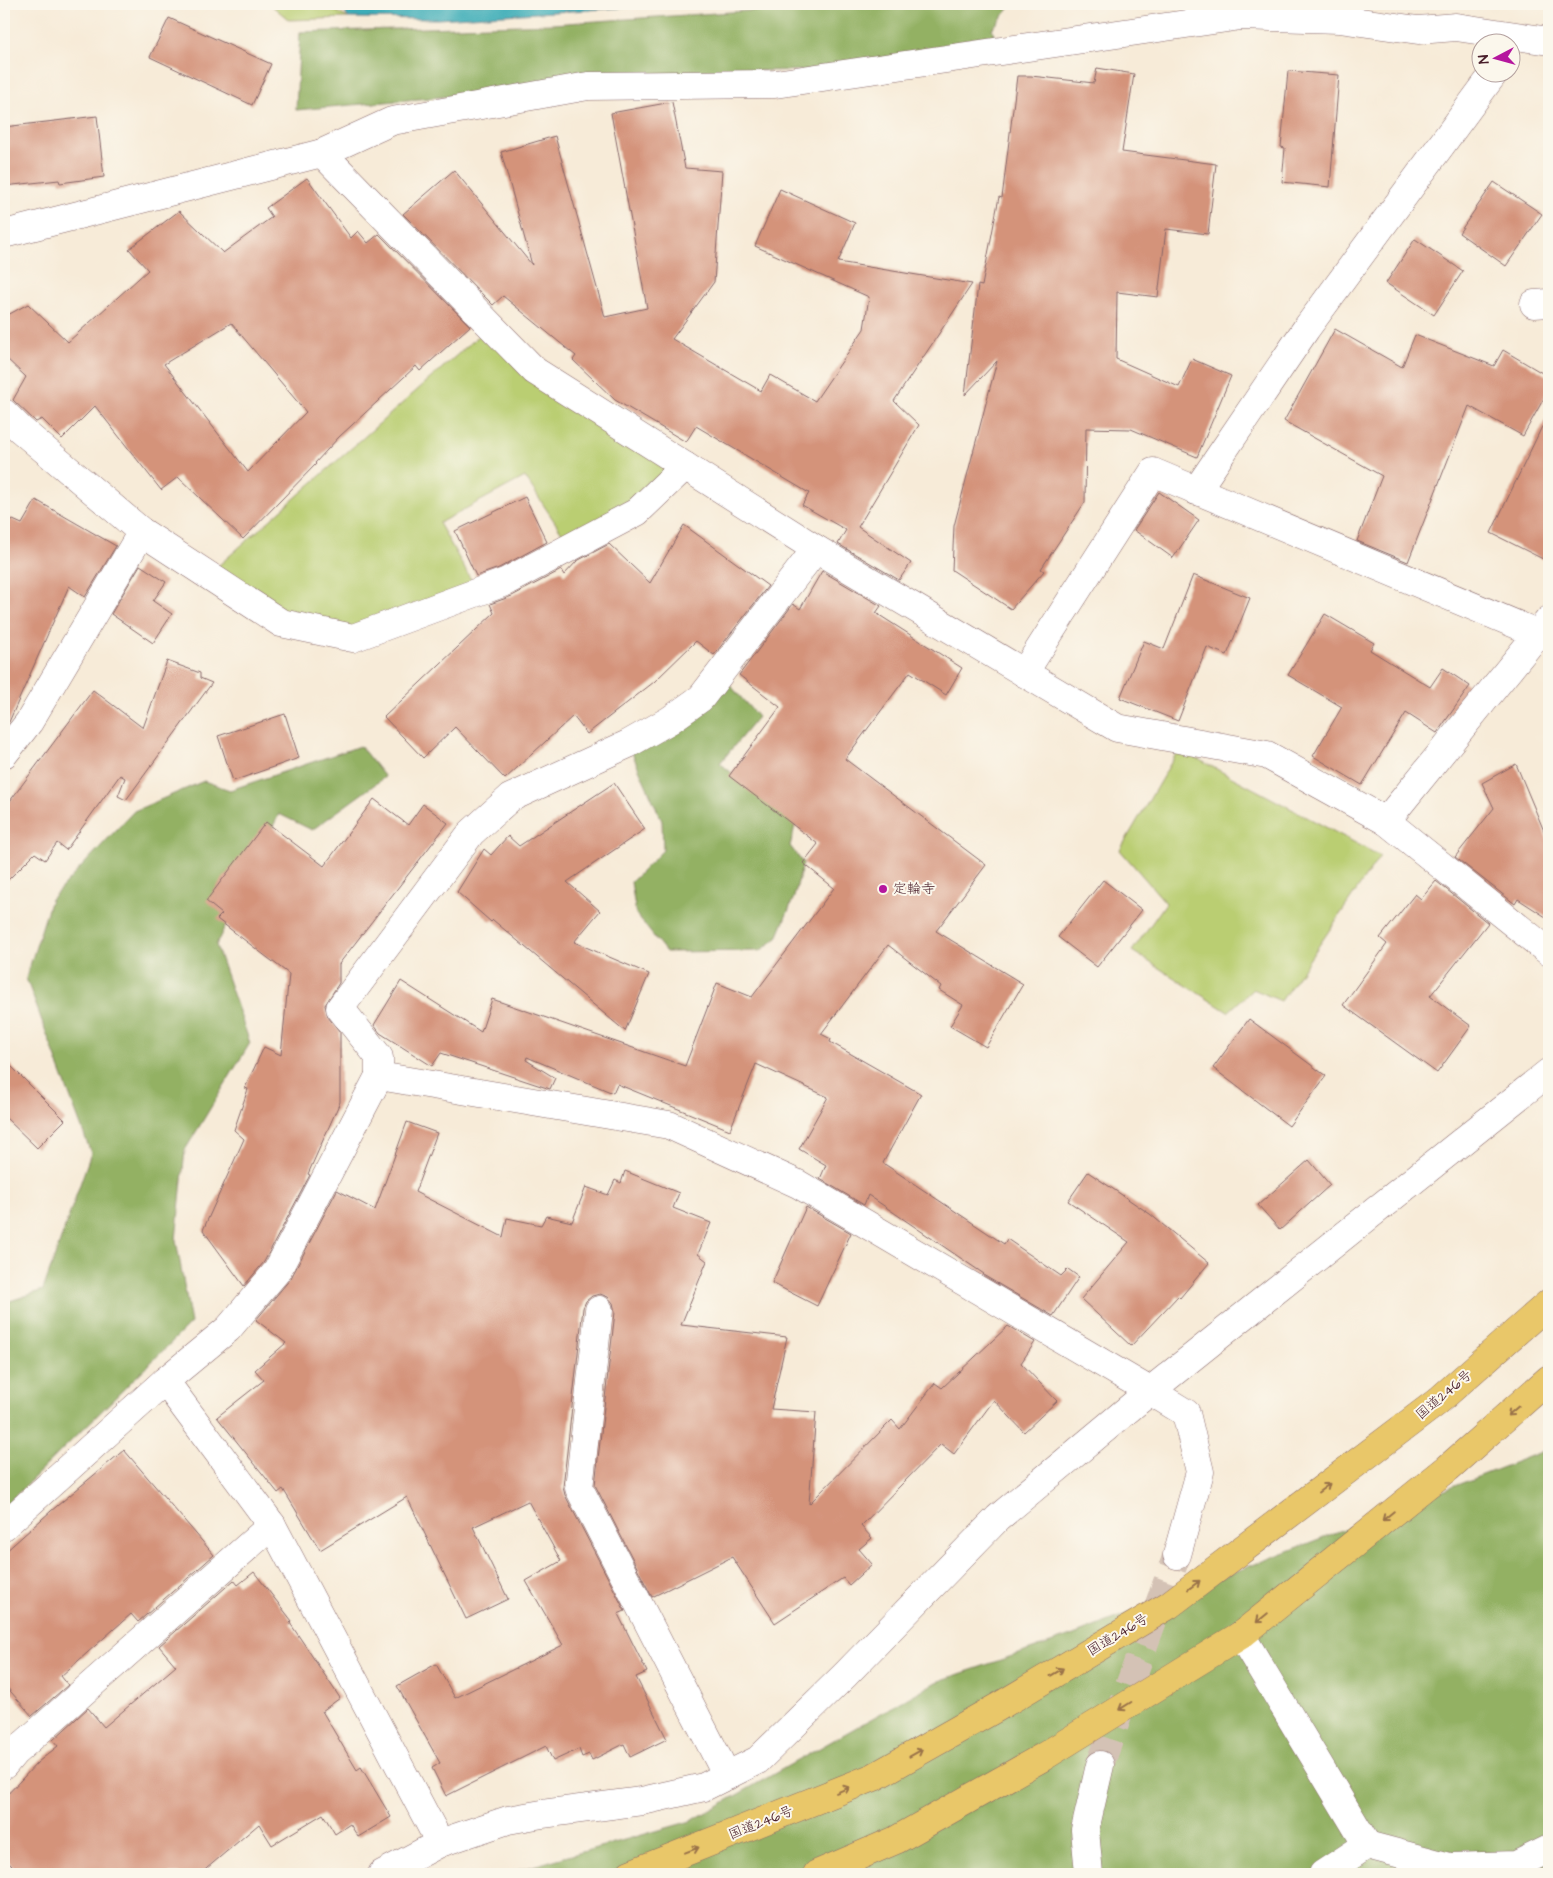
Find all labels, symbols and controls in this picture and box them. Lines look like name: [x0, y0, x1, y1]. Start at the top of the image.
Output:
north arrow: [1470, 32, 1520, 82]
text: N: [1474, 54, 1494, 65]
place label: 定輪寺: [893, 879, 935, 899]
marker: 定輪寺: [877, 883, 889, 895]
street label: 国道246号: [1411, 1365, 1477, 1425]
one-way arrow: [1506, 1406, 1519, 1417]
one-way arrow: [1317, 1482, 1330, 1493]
one-way arrow: [1382, 1511, 1395, 1522]
one-way arrow: [1187, 1580, 1200, 1591]
street label: 国道246号: [1084, 1609, 1152, 1661]
one-way arrow: [1256, 1613, 1269, 1624]
one-way arrow: [1049, 1667, 1063, 1677]
one-way arrow: [1119, 1702, 1133, 1712]
one-way arrow: [909, 1748, 923, 1758]
one-way arrow: [835, 1785, 850, 1794]
street label: 国道246号: [726, 1801, 796, 1845]
one-way arrow: [684, 1845, 699, 1854]

